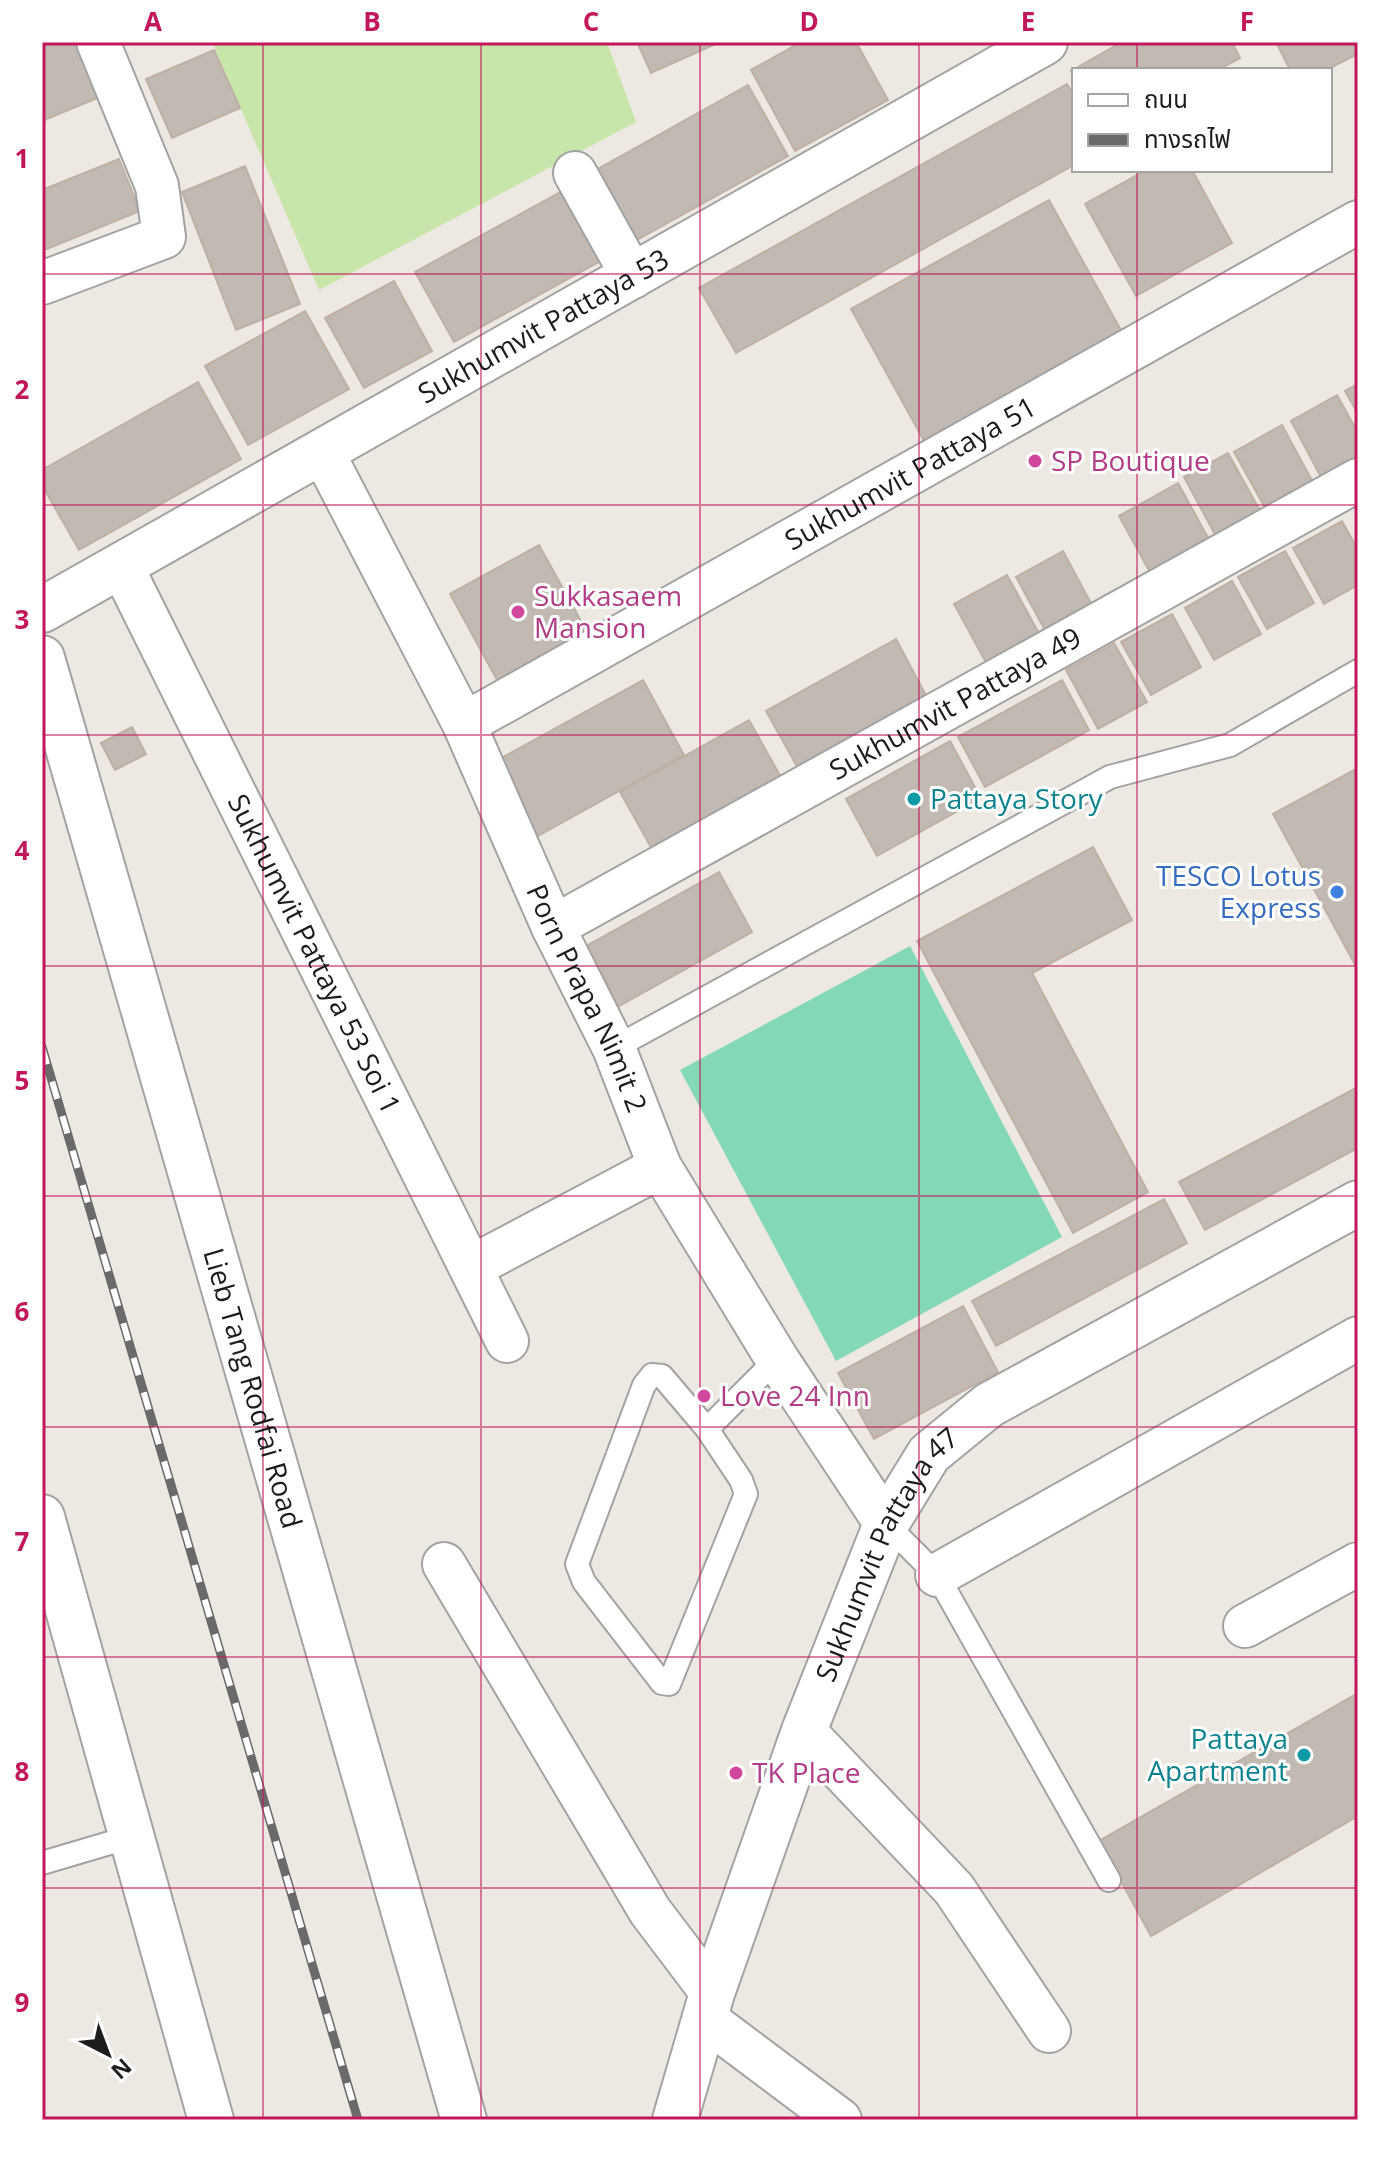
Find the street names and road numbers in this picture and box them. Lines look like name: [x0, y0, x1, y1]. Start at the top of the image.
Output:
street label: Sukhumvit Pattaya 53: [410, 239, 675, 411]
street label: Sukhumvit Pattaya 51: [777, 387, 1042, 558]
street label: Sukhumvit Pattaya 49: [822, 618, 1087, 788]
street label: Sukhumvit Pattaya 53 Soi 1: [220, 787, 411, 1120]
street label: Porn Prapa Nimit 2: [518, 878, 657, 1117]
street label: Lieb Tang Rodfai Road: [195, 1243, 312, 1532]
street label: Sukhumvit Pattaya 47: [806, 1418, 966, 1687]

